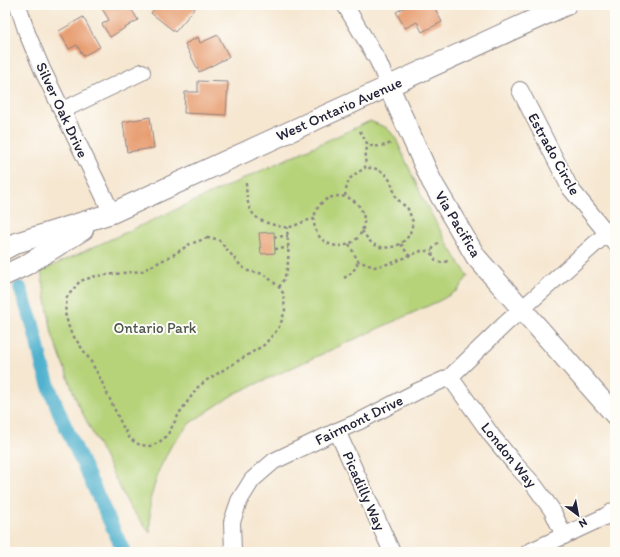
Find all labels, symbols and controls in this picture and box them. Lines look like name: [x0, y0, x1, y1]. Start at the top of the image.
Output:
street label: Silver Oak Drive: [32, 59, 92, 161]
street label: West Ontario Avenue: [273, 73, 405, 145]
street label: Estrado Circle: [524, 110, 584, 198]
street label: Via Pacifica: [431, 187, 485, 261]
park label: Ontario Park: [113, 319, 197, 337]
street label: Fairmont Drive: [312, 391, 406, 449]
street label: London Way: [477, 419, 541, 491]
street label: Picadilly Way: [339, 449, 389, 533]
north arrow: [558, 495, 598, 535]
text: N: [576, 516, 590, 531]

